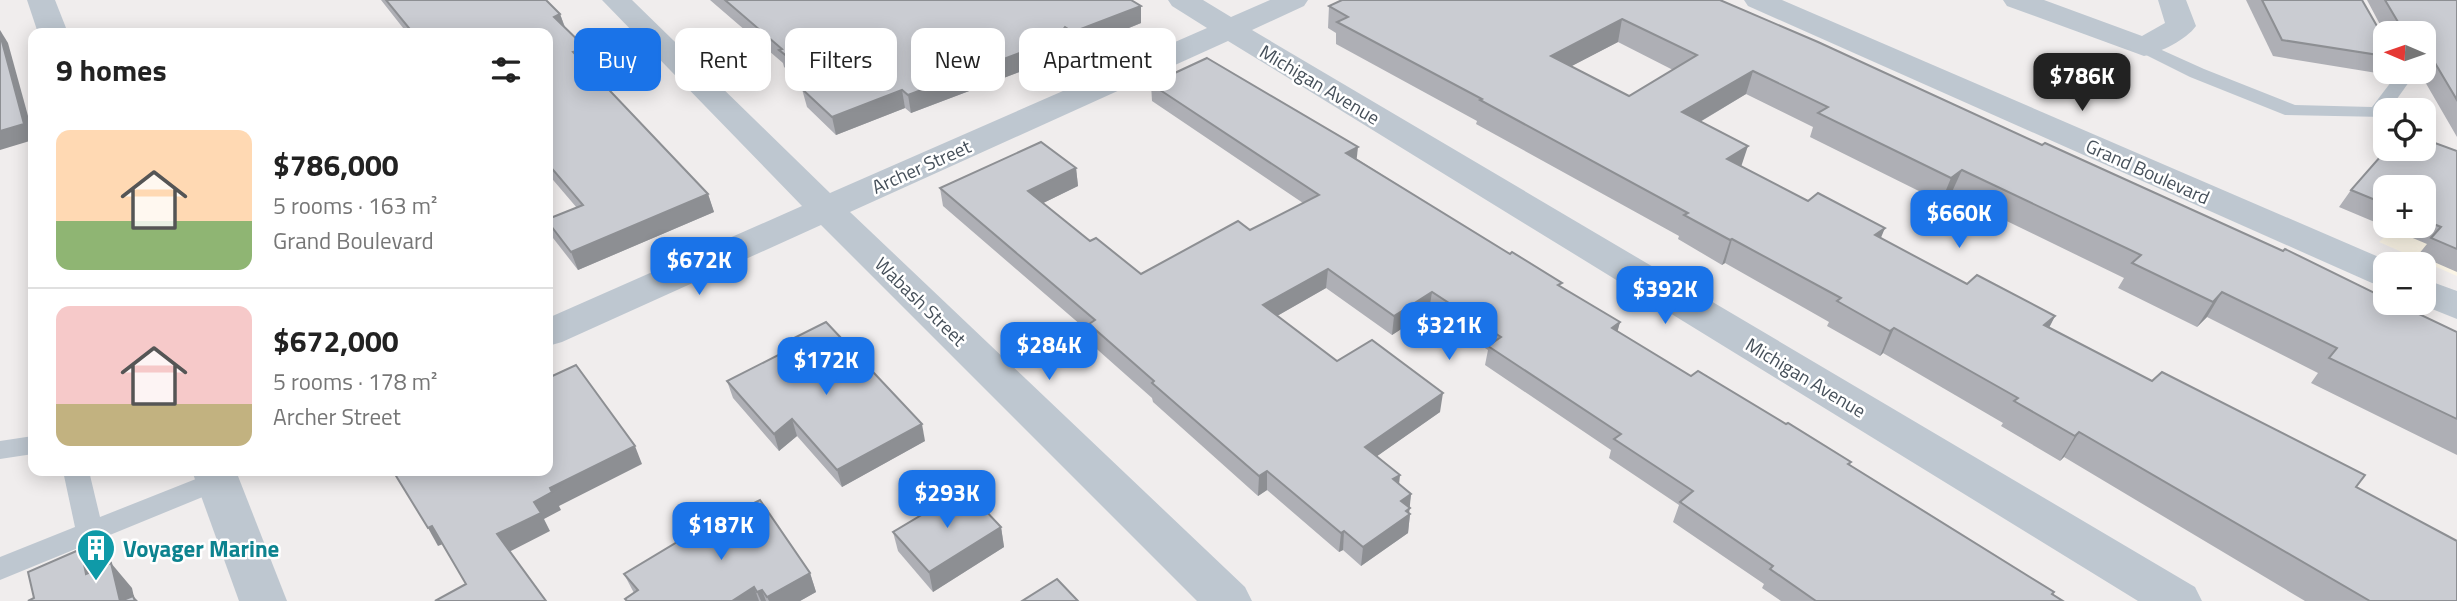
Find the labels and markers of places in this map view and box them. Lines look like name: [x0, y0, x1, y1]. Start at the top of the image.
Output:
pin: $786K: [2033, 54, 2131, 113]
pin: $660K: [1910, 190, 2008, 250]
pin: $672K: [650, 238, 748, 297]
pin: $392K: [1616, 266, 1714, 326]
pin: $321K: [1400, 302, 1498, 362]
pin: $284K: [1000, 322, 1098, 382]
pin: $172K: [777, 338, 875, 397]
pin: $293K: [898, 470, 996, 530]
pin: $187K: [672, 503, 770, 562]
building icon: Voyager Marine: [75, 527, 117, 582]
place label: Voyager Marine: [123, 531, 279, 566]

